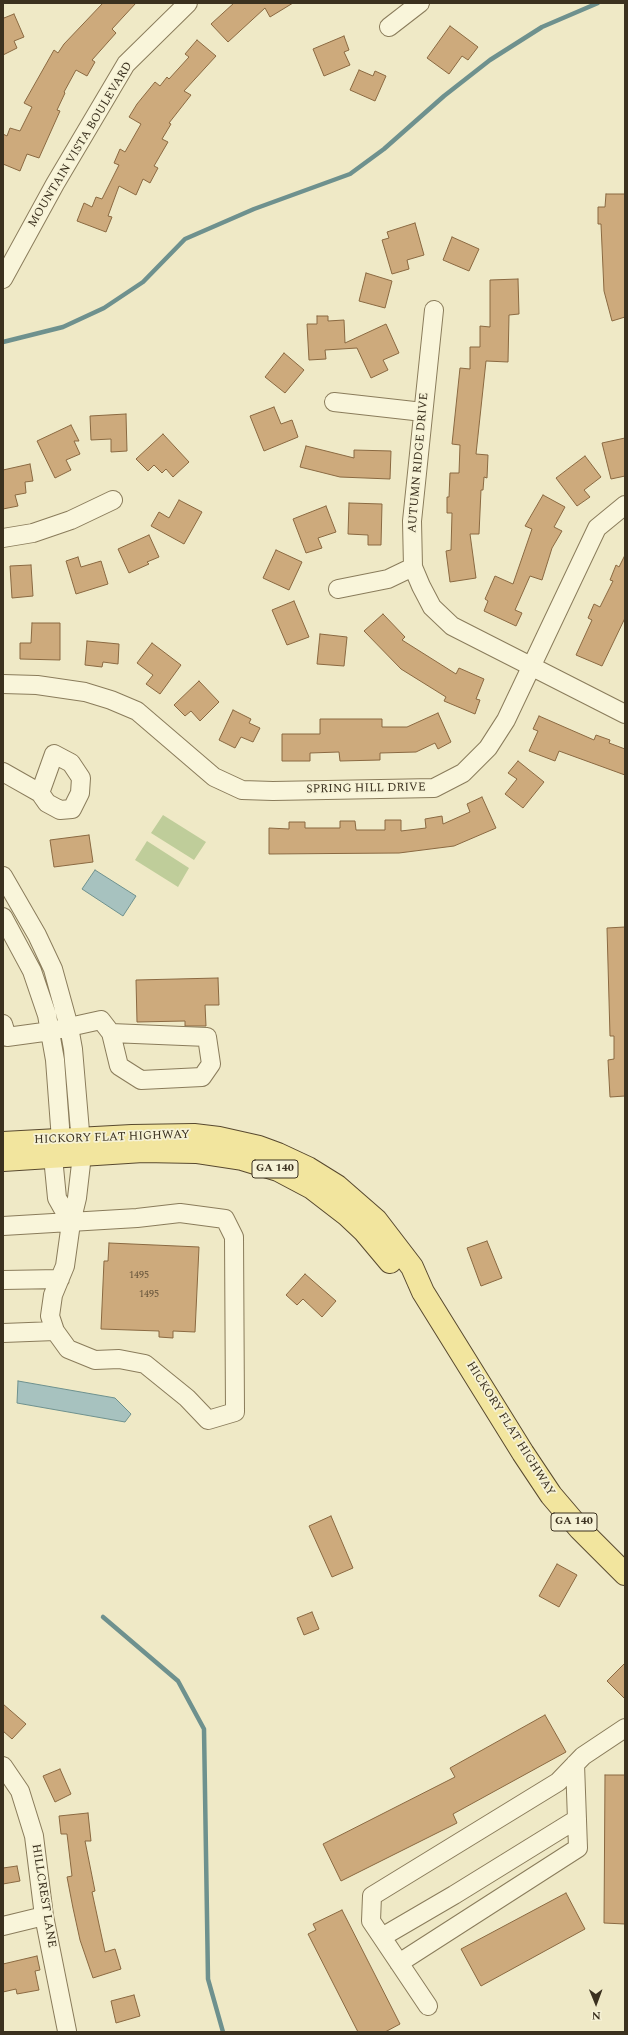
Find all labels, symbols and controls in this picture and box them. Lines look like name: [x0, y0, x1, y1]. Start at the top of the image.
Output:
street label: MOUNTAIN VISTA BOULEVARD: [26, 60, 136, 230]
street label: AUTUMN RIDGE DRIVE: [406, 392, 432, 534]
street label: SPRING HILL DRIVE: [306, 781, 426, 797]
street label: HICKORY FLAT HIGHWAY: [34, 1128, 190, 1148]
road number: GA 140: [252, 1160, 298, 1178]
house number: 1495: [129, 1270, 149, 1282]
house number: 1495: [139, 1289, 159, 1301]
street label: HICKORY FLAT HIGHWAY: [463, 1359, 557, 1499]
road number: GA 140: [551, 1513, 597, 1531]
street label: HILLCREST LANE: [28, 1843, 58, 1949]
north arrow: [576, 1983, 616, 2023]
text: N: [592, 2007, 601, 2024]

